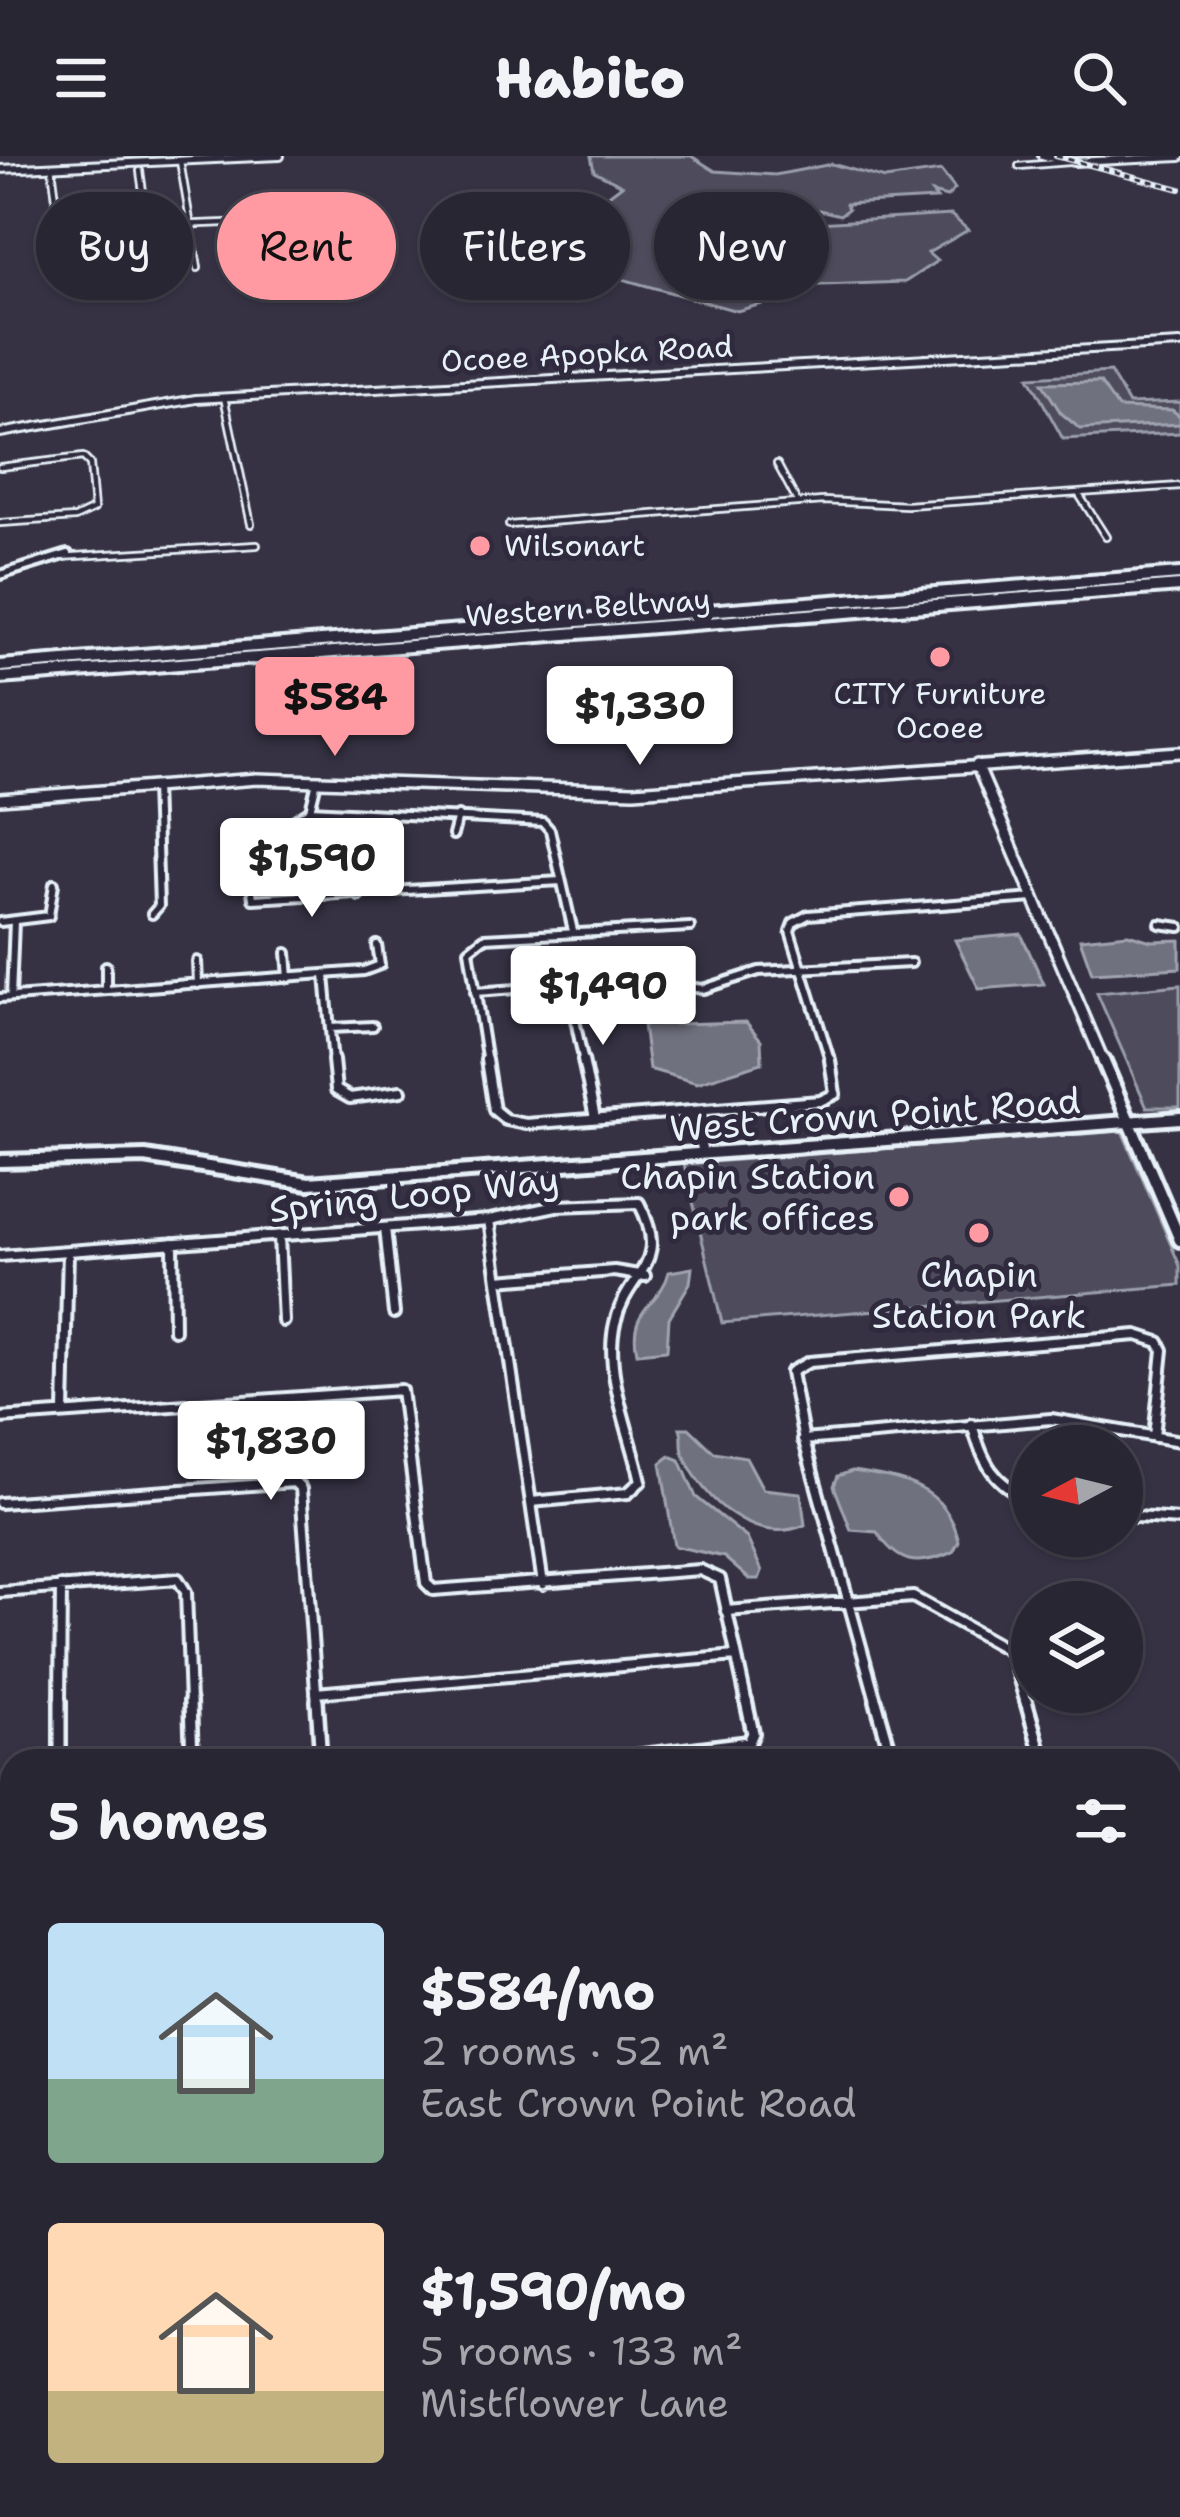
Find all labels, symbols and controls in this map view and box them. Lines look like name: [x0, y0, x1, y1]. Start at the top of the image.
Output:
text: Habito: [495, 42, 685, 114]
icon: menu: [48, 45, 114, 111]
icon: search: [1066, 45, 1132, 111]
chip: Buy: [36, 192, 193, 300]
chip: Rent: [217, 192, 396, 300]
chip: Filters: [420, 192, 630, 300]
chip: New: [654, 192, 829, 300]
street label: Ocoee Apopka Road: [440, 325, 734, 382]
place label: Wilsonart: [504, 525, 645, 566]
marker: Wilsonart: [467, 533, 493, 559]
street label: Western Beltway: [464, 578, 712, 637]
marker: CITY Furniture Ocoee: [927, 644, 953, 670]
pin: $584: [264, 657, 406, 759]
pin: $1,330: [542, 666, 738, 768]
text: $584: [282, 670, 388, 722]
place label: CITY Furniture Ocoee: [833, 673, 1047, 748]
text: $1,330: [574, 679, 706, 731]
pin: $1,590: [214, 818, 410, 920]
text: $1,590: [247, 831, 377, 883]
pin: $1,490: [505, 946, 701, 1048]
text: $1,490: [538, 959, 668, 1011]
street label: West Crown Point Road: [668, 1076, 1082, 1153]
place label: Chapin Station park offices: [620, 1152, 875, 1242]
street label: Spring Loop Way: [267, 1155, 561, 1234]
marker: Chapin Station park offices: [886, 1184, 912, 1210]
marker: Chapin Station Park: [966, 1220, 992, 1246]
place label: Chapin Station Park: [872, 1250, 1086, 1340]
pin: $1,830: [173, 1401, 369, 1503]
text: $1,830: [205, 1414, 337, 1466]
north arrow: [1011, 1425, 1143, 1557]
map controls: [1011, 1425, 1143, 1713]
button: layers: [1011, 1581, 1143, 1713]
text: 5 homes: [48, 1787, 268, 1855]
icon: filters: [1068, 1788, 1134, 1854]
text: $584/mo: [420, 1957, 656, 2025]
icon: home: [144, 1971, 288, 2115]
text: 2 rooms · 52 m²: [420, 2025, 729, 2077]
text: East Crown Point Road: [420, 2077, 857, 2129]
text: $1,590/mo: [420, 2257, 687, 2325]
icon: home: [144, 2271, 288, 2415]
text: 5 rooms · 133 m²: [420, 2325, 743, 2377]
text: Mistflower Lane: [420, 2377, 729, 2429]

